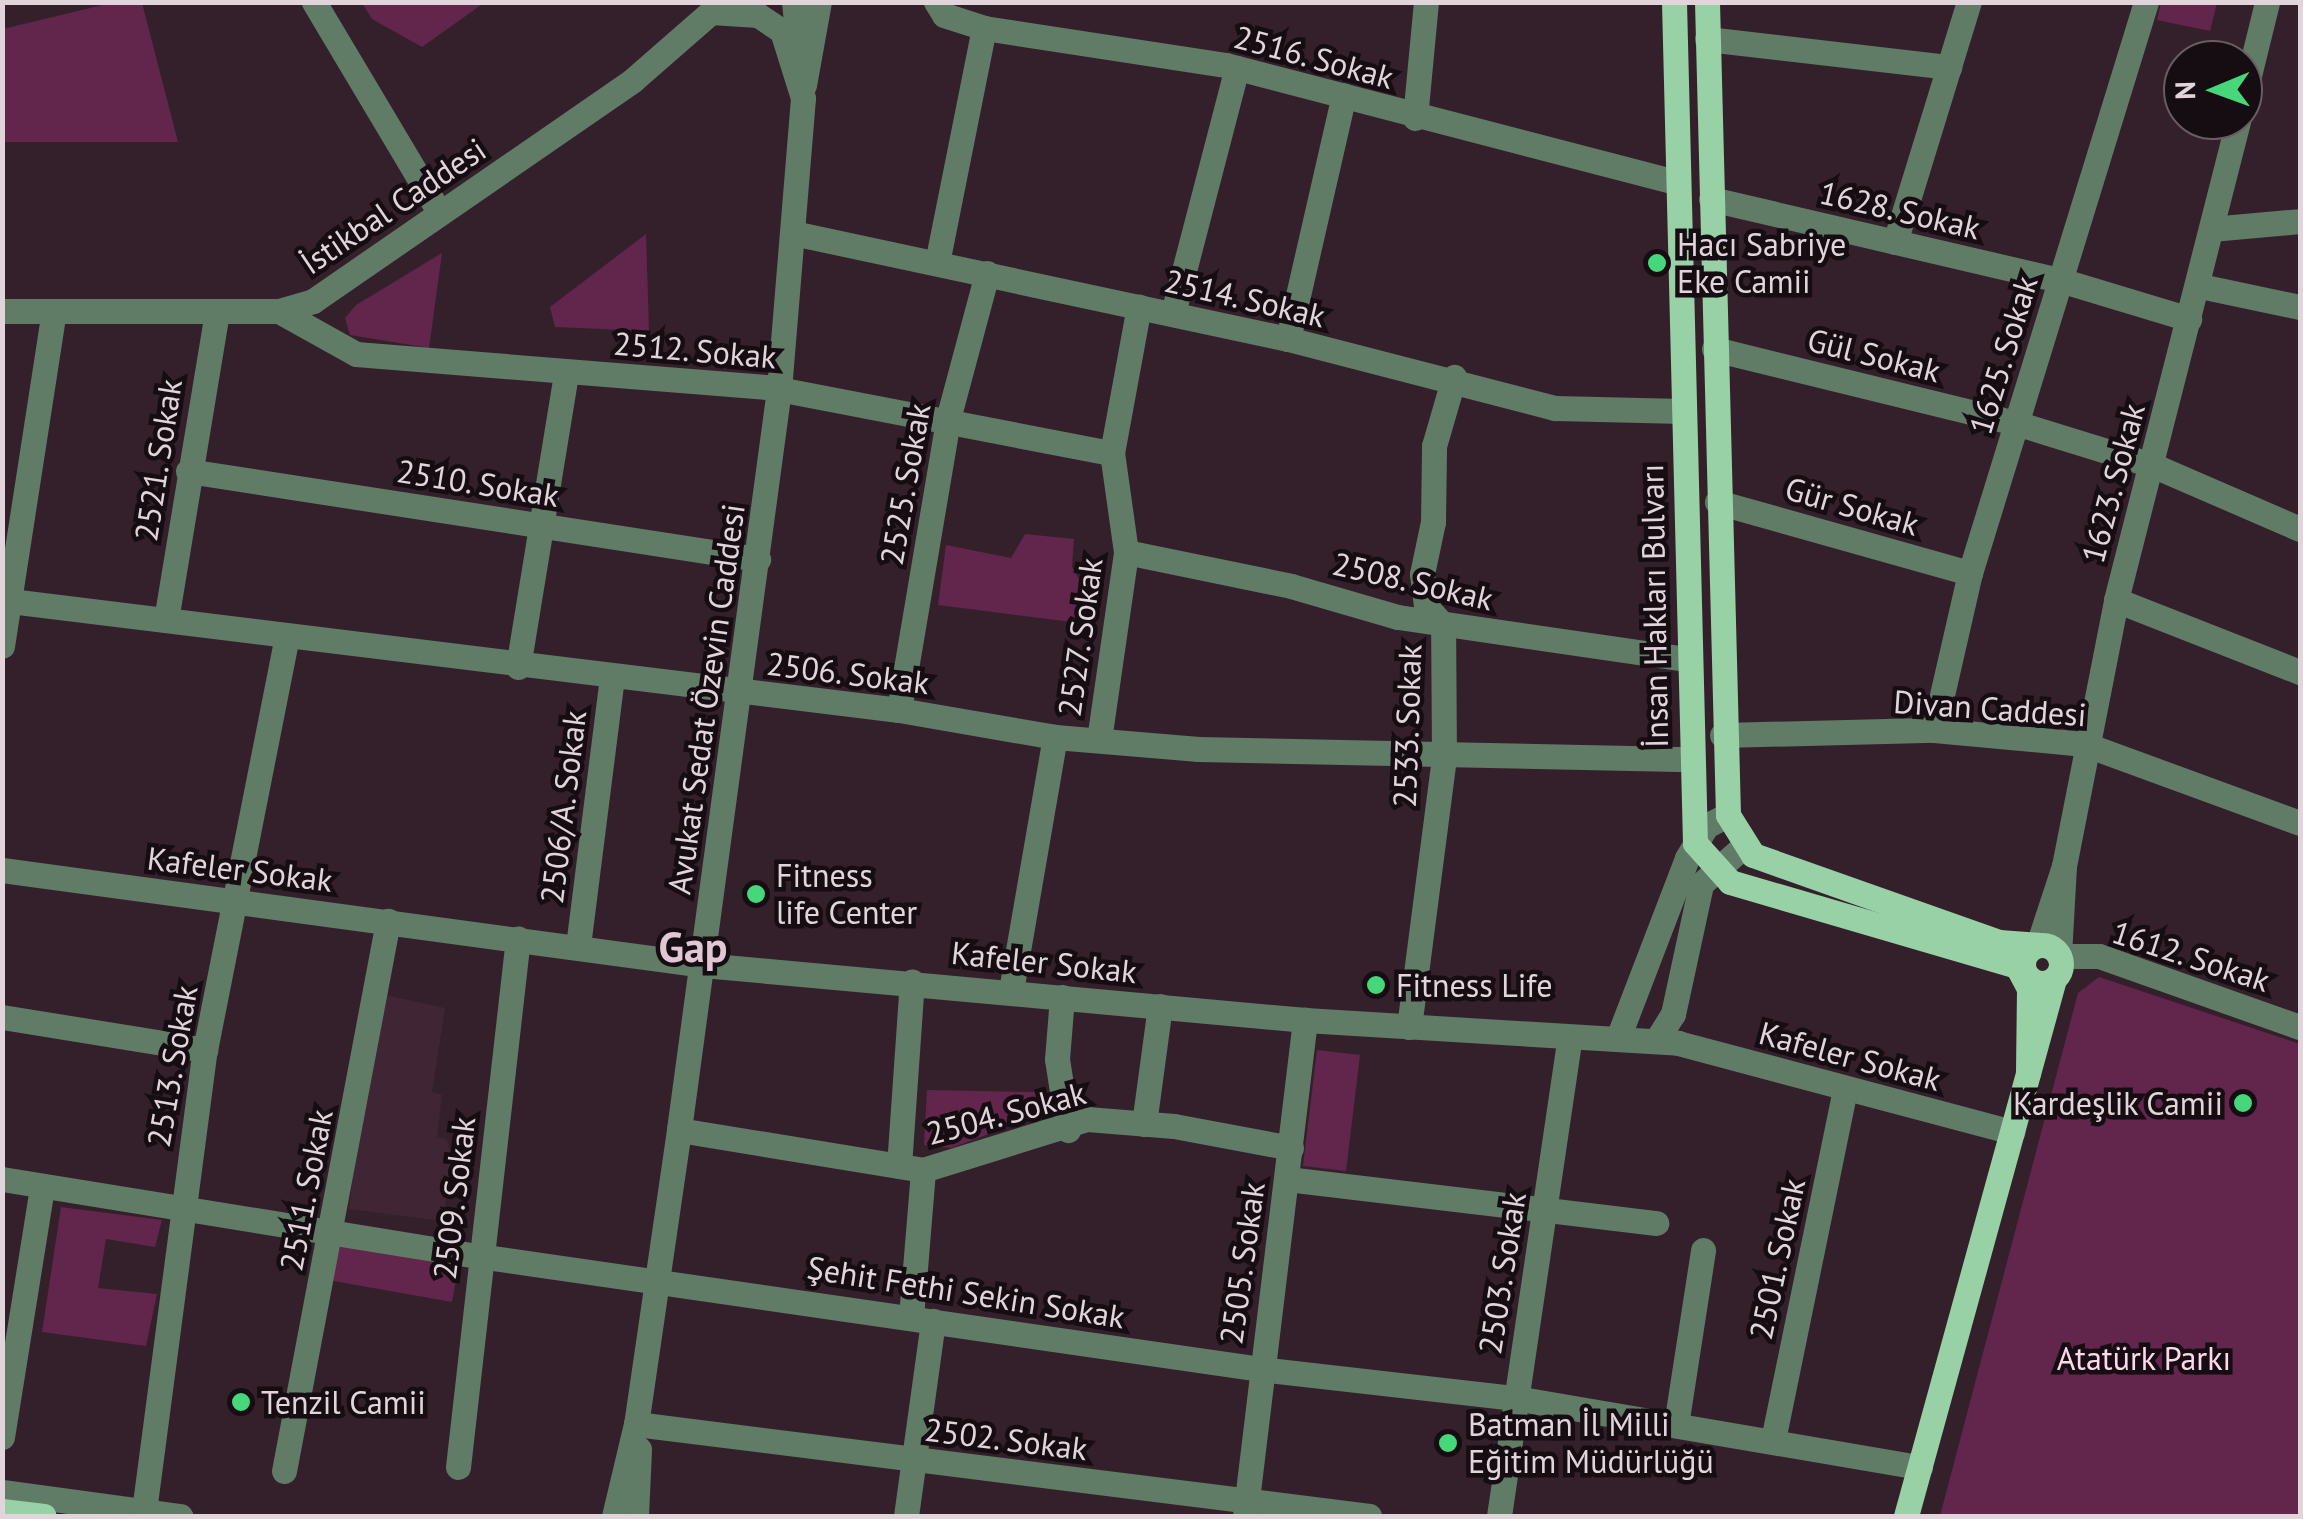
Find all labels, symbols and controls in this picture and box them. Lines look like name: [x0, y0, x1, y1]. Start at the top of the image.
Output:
street label: 2516. Sokak: [1229, 17, 1399, 97]
north arrow: [2163, 40, 2263, 140]
text: N: [2166, 81, 2203, 100]
street label: İstikbal Caddesi: [293, 130, 493, 282]
street label: 1628. Sokak: [1815, 173, 1985, 247]
place label: Hacı Sabriye Eke Camii: [1677, 226, 1846, 301]
marker: Hacı Sabriye Eke Camii: [1646, 252, 1668, 274]
street label: 2514. Sokak: [1160, 261, 1330, 335]
street label: 1625. Sokak: [1960, 270, 2046, 440]
street label: Gül Sokak: [1804, 320, 1944, 390]
street label: 2512. Sokak: [611, 324, 779, 376]
street label: 2521. Sokak: [126, 375, 190, 545]
street label: 1623. Sokak: [2073, 398, 2153, 568]
street label: 2525. Sokak: [872, 399, 938, 569]
street label: 2510. Sokak: [393, 451, 563, 515]
street label: İnsan Hakları Bulvarı: [1632, 464, 1676, 748]
street label: Gür Sokak: [1781, 469, 1923, 543]
street label: Avukat Sedat Özevin Caddesi: [660, 502, 752, 896]
street label: 2508. Sokak: [1328, 544, 1498, 618]
street label: 2527. Sokak: [1050, 554, 1110, 720]
street label: 2533. Sokak: [1385, 642, 1429, 810]
street label: 2506. Sokak: [763, 644, 933, 702]
street label: Divan Caddesi: [1892, 682, 2088, 734]
street label: 2506/A. Sokak: [532, 707, 594, 907]
street label: Kafeler Sokak: [145, 839, 335, 899]
place label: Fitness life Center: [776, 857, 917, 932]
marker: Fitness life Center: [745, 883, 767, 905]
street label: 1612. Sokak: [2106, 912, 2276, 1000]
district label: Gap: [658, 922, 728, 972]
street label: Kafeler Sokak: [949, 933, 1139, 991]
place label: Fitness Life: [1396, 966, 1552, 1004]
marker: Fitness Life: [1365, 974, 1387, 996]
street label: 2513. Sokak: [139, 981, 205, 1151]
street label: Kafeler Sokak: [1755, 1013, 1945, 1099]
street label: 2504. Sokak: [921, 1073, 1091, 1153]
place label: Kardeşlik Camii: [2012, 1084, 2223, 1122]
marker: Kardeşlik Camii: [2232, 1092, 2254, 1114]
street label: 2511. Sokak: [271, 1105, 341, 1275]
street label: 2509. Sokak: [425, 1113, 483, 1283]
street label: 2501. Sokak: [1741, 1174, 1813, 1344]
street label: 2505. Sokak: [1211, 1178, 1273, 1348]
street label: 2503. Sokak: [1470, 1188, 1534, 1358]
street label: Şehit Fethi Sekin Sokak: [805, 1248, 1127, 1336]
park label: Atatürk Parkı: [2056, 1339, 2232, 1377]
place label: Tenzil Camii: [261, 1383, 426, 1421]
marker: Tenzil Camii: [230, 1391, 252, 1413]
place label: Batman İl Milli Eğitim Müdürlüğü: [1468, 1406, 1714, 1481]
street label: 2502. Sokak: [921, 1410, 1091, 1468]
marker: Batman İl Milli Eğitim Müdürlüğü: [1437, 1432, 1459, 1454]

